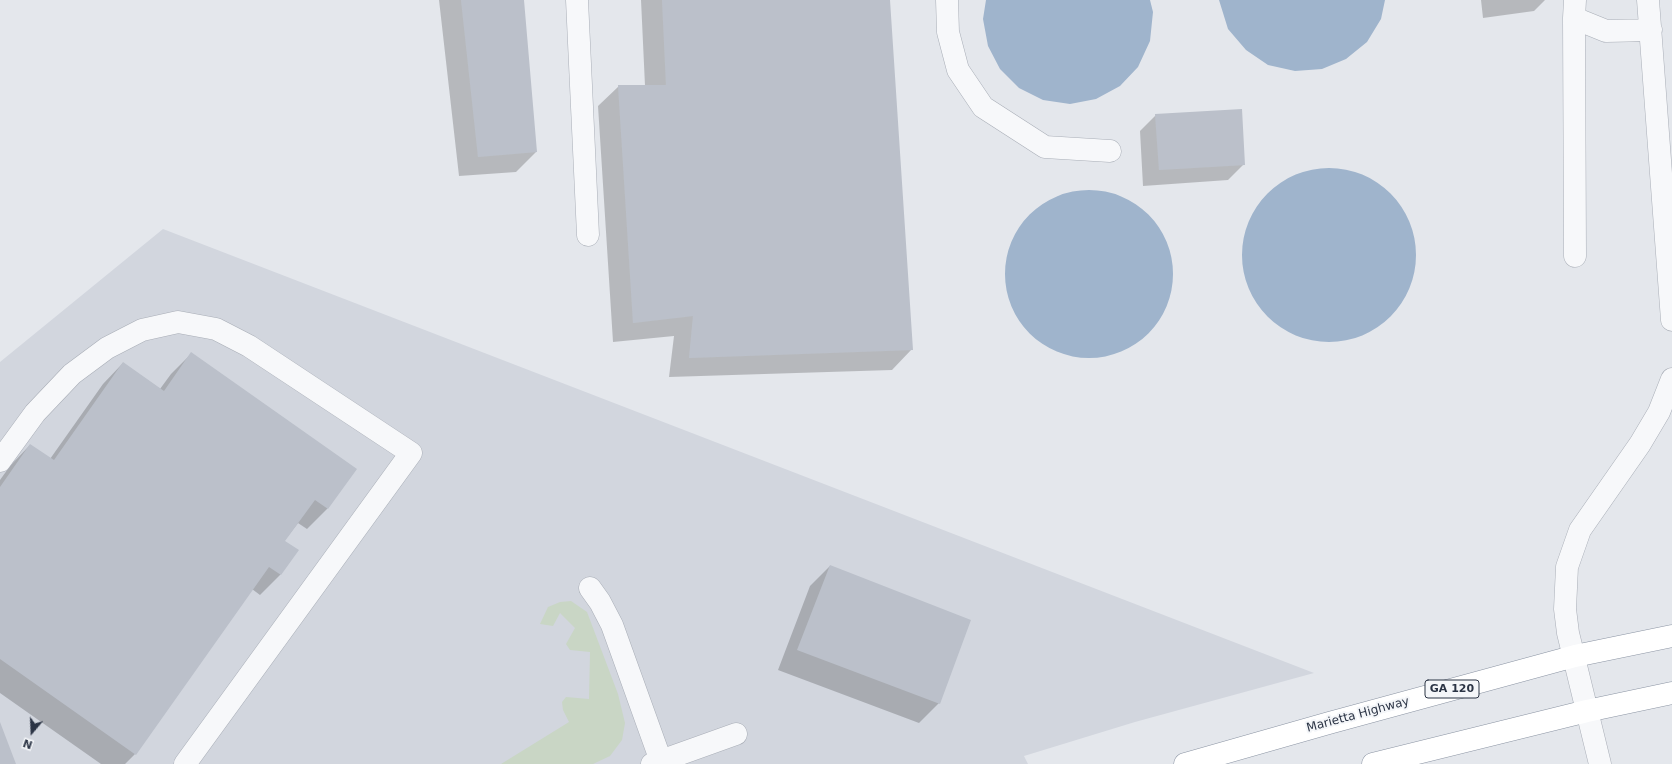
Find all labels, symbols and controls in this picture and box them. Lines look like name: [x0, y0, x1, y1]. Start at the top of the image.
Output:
road number: GA 120: [1425, 680, 1479, 698]
street label: Marietta Highway: [1305, 694, 1411, 736]
north arrow: [12, 712, 52, 752]
text: N: [21, 736, 34, 751]

